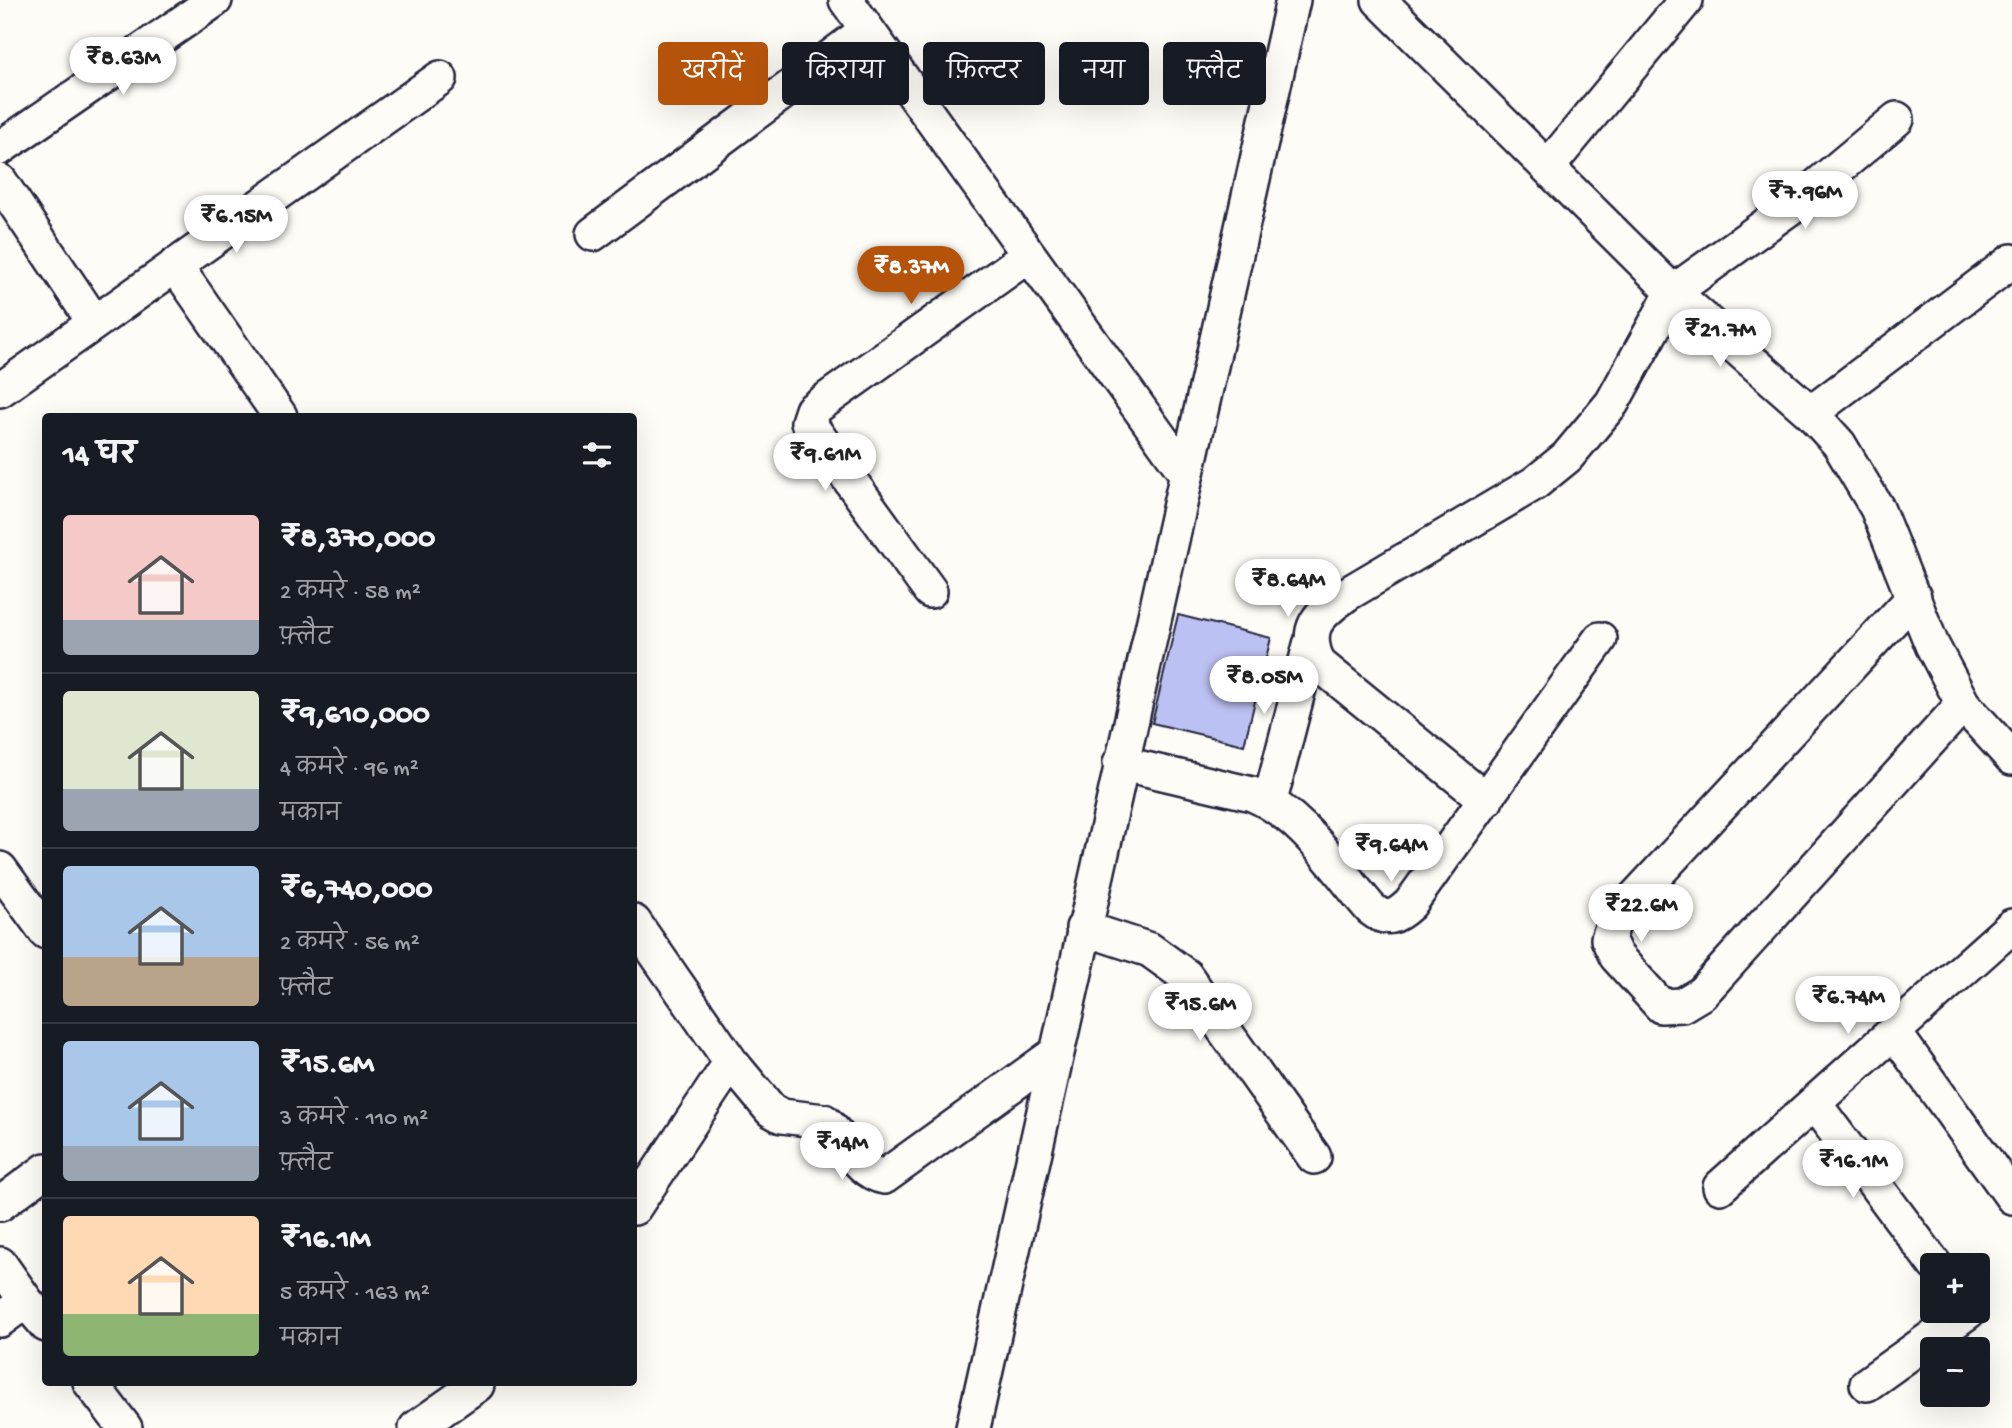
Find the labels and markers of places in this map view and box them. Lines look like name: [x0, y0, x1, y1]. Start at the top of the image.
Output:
pin: ₹8.63M: [66, 38, 180, 97]
pin: ₹7.96M: [1748, 172, 1862, 231]
pin: ₹6.15M: [179, 196, 293, 255]
pin: ₹8.37M: [854, 246, 968, 306]
pin: ₹21.7M: [1663, 310, 1777, 369]
pin: ₹9.61M: [768, 434, 882, 493]
pin: ₹8.64M: [1231, 560, 1345, 619]
pin: ₹8.05M: [1207, 656, 1321, 716]
pin: ₹9.64M: [1334, 824, 1448, 884]
pin: ₹22.6M: [1584, 884, 1698, 944]
pin: ₹6.74M: [1791, 976, 1905, 1036]
pin: ₹15.6M: [1143, 984, 1257, 1043]
pin: ₹14M: [801, 1122, 883, 1182]
pin: ₹16.1M: [1796, 1140, 1910, 1200]

